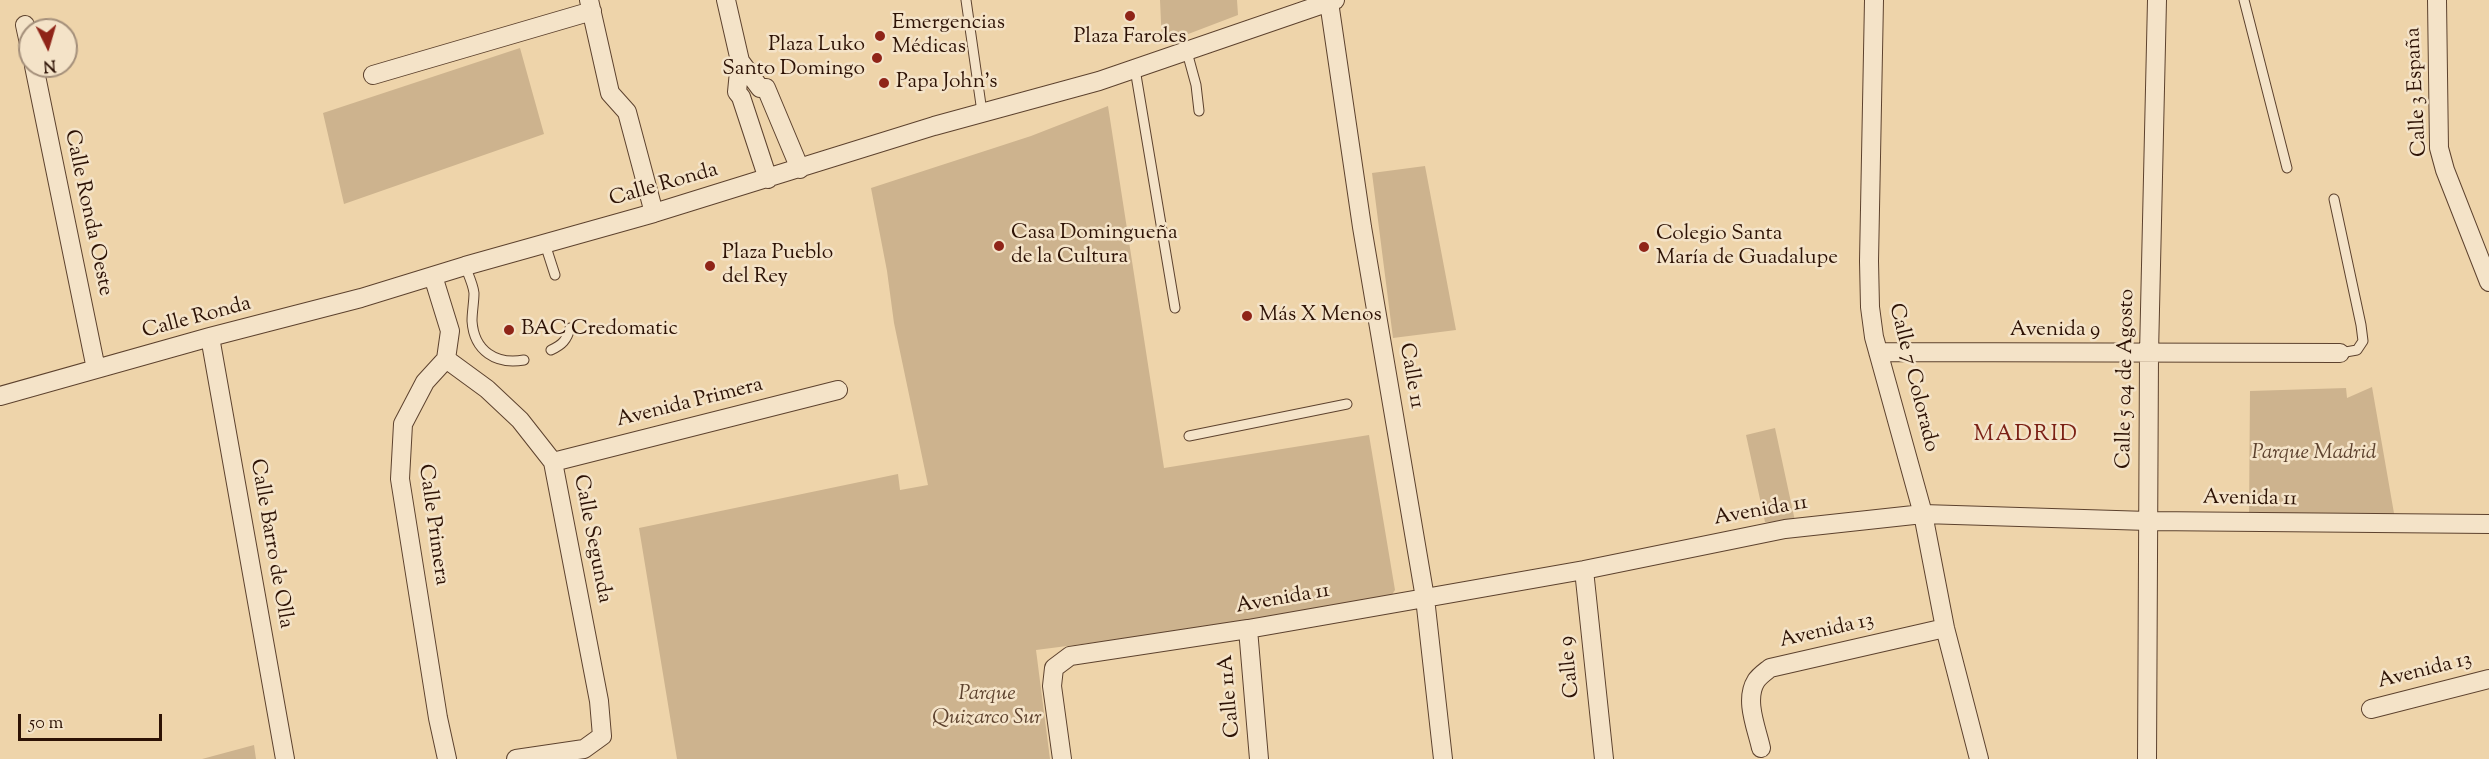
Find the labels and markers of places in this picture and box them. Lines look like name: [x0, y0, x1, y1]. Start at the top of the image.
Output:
marker: Plaza Faroles: [1123, 9, 1137, 23]
place label: Emergencias Médicas: [892, 11, 1005, 61]
place label: Plaza Faroles: [1073, 25, 1187, 51]
marker: Emergencias Médicas: [873, 29, 887, 43]
place label: Plaza Luko Santo Domingo: [722, 33, 865, 83]
marker: Plaza Luko Santo Domingo: [870, 51, 884, 65]
place label: Papa John's: [896, 70, 998, 96]
marker: Papa John's: [877, 76, 891, 90]
place label: Casa Domingueña de la Cultura: [1011, 221, 1178, 271]
place label: Colegio Santa María de Guadalupe: [1656, 222, 1838, 272]
marker: Casa Domingueña de la Cultura: [992, 239, 1006, 253]
marker: Colegio Santa María de Guadalupe: [1637, 240, 1651, 254]
place label: Plaza Pueblo del Rey: [722, 241, 833, 291]
marker: Plaza Pueblo del Rey: [703, 259, 717, 273]
place label: Más X Menos: [1259, 303, 1382, 329]
marker: Más X Menos: [1240, 309, 1254, 323]
place label: BAC Credomatic: [521, 317, 678, 343]
marker: BAC Credomatic: [502, 323, 516, 337]

